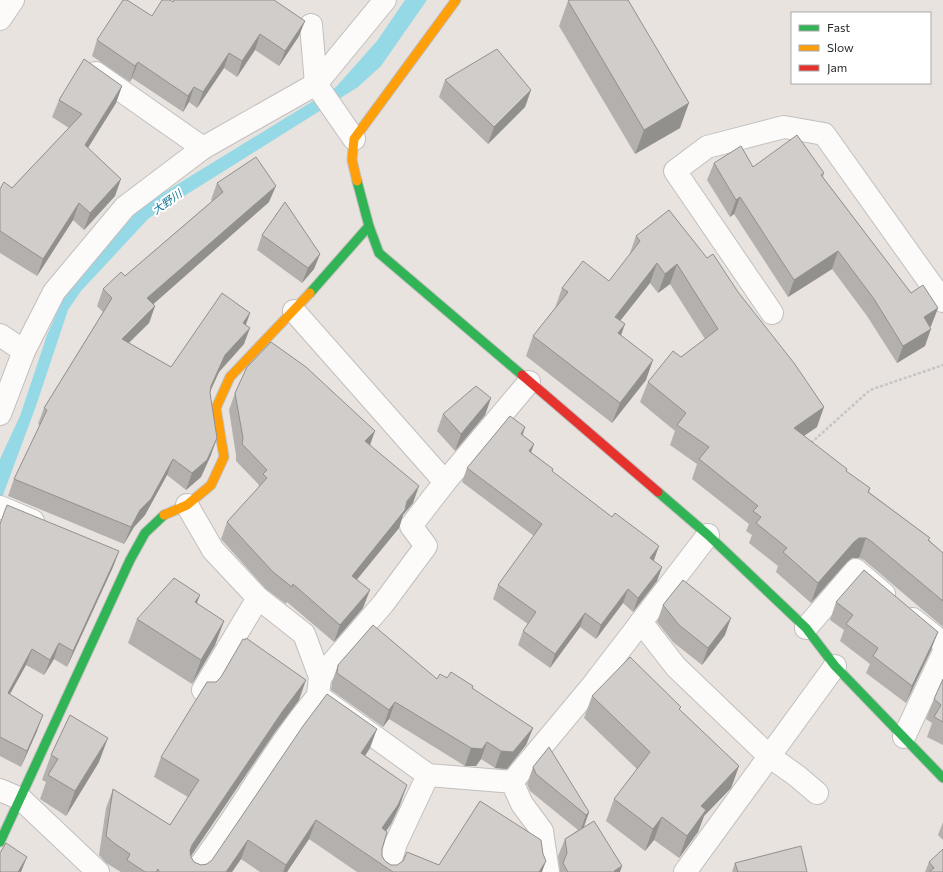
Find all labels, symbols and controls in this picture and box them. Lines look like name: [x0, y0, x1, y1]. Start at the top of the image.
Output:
legend: [791, 12, 931, 84]
text: Fast: [827, 20, 850, 34]
text: Slow: [827, 40, 854, 54]
text: Jam: [827, 60, 847, 75]
water label: 大野川: [149, 186, 185, 216]

